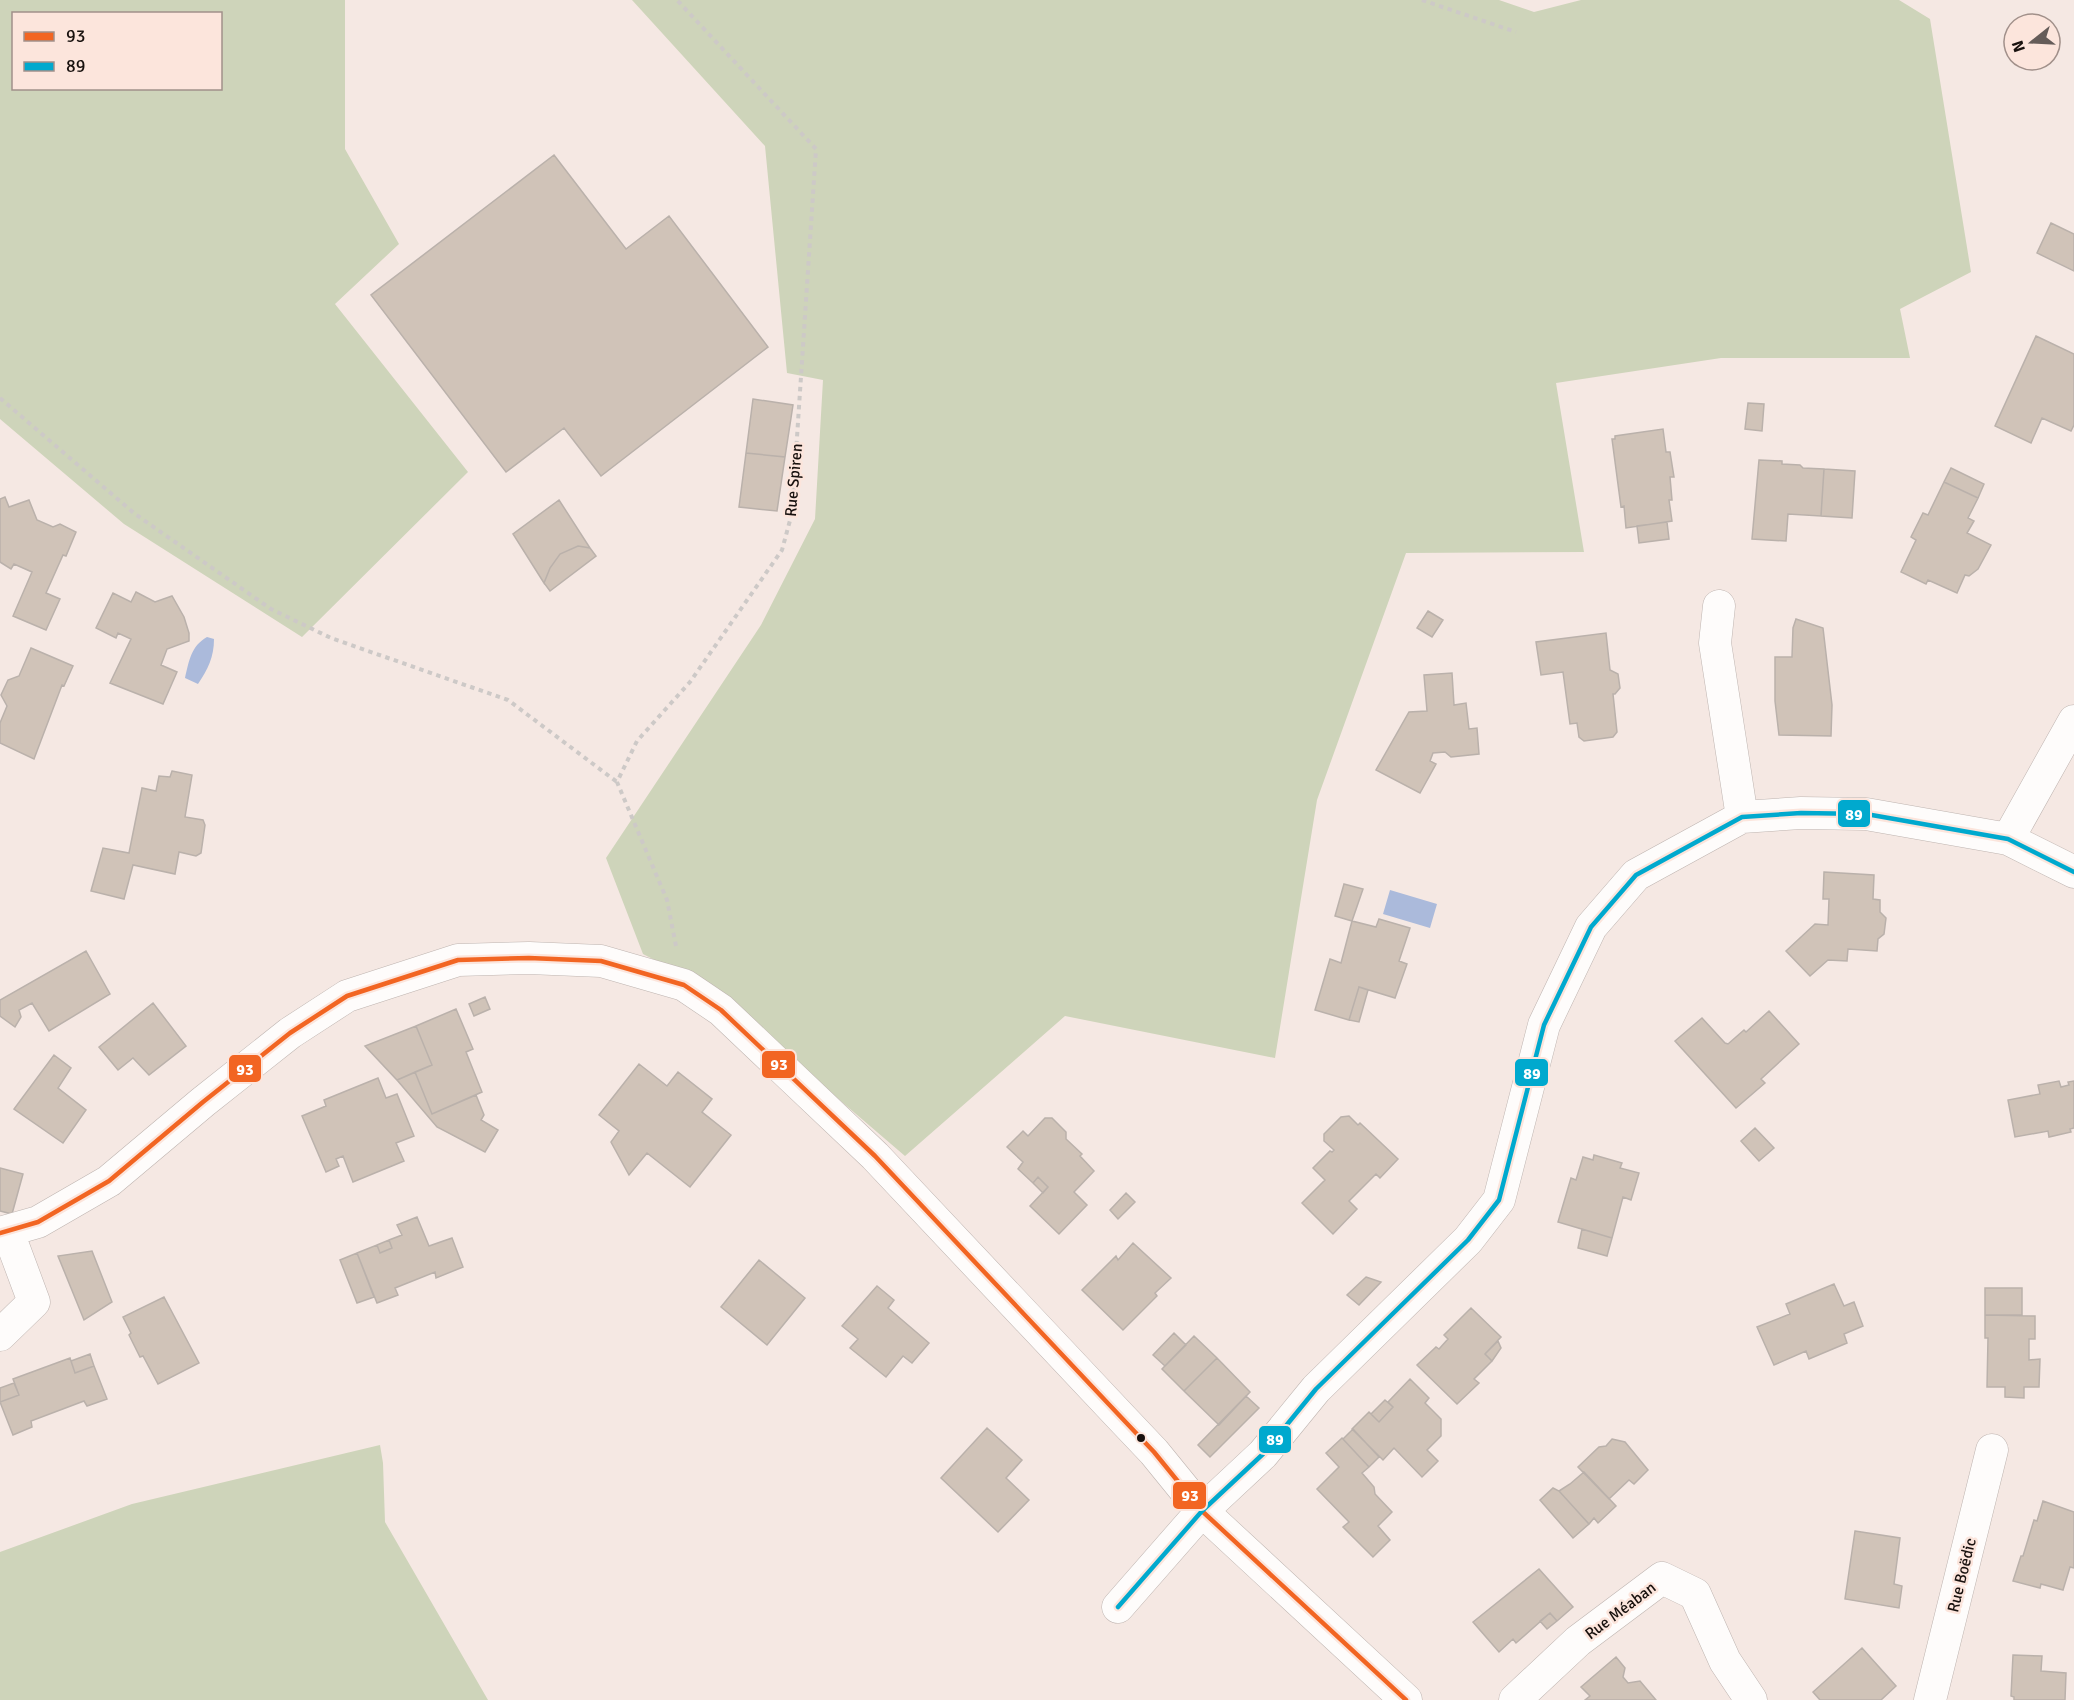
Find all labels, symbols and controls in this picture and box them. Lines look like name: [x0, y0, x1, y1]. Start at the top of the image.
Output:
legend: [12, 12, 222, 90]
north arrow: [2002, 12, 2062, 72]
text: 93: [66, 25, 85, 47]
text: N: [2007, 38, 2030, 55]
text: 89: [66, 55, 85, 77]
street label: Rue Spiren: [781, 443, 807, 518]
line badge: 89: [1837, 799, 1871, 828]
text: 89: [1845, 805, 1863, 825]
line badge: 93: [761, 1050, 796, 1079]
line badge: 93: [228, 1054, 262, 1083]
text: 93: [770, 1055, 788, 1075]
line badge: 89: [1514, 1058, 1549, 1087]
text: 93: [236, 1060, 254, 1080]
text: 89: [1523, 1064, 1541, 1084]
line badge: 89: [1258, 1425, 1292, 1454]
text: 89: [1266, 1430, 1284, 1450]
unlabelled marker: [1135, 1432, 1147, 1444]
line badge: 93: [1172, 1481, 1207, 1510]
text: 93: [1181, 1486, 1199, 1506]
street label: Rue Boëdic: [1943, 1536, 1981, 1614]
street label: Rue Méaban: [1581, 1578, 1660, 1644]

